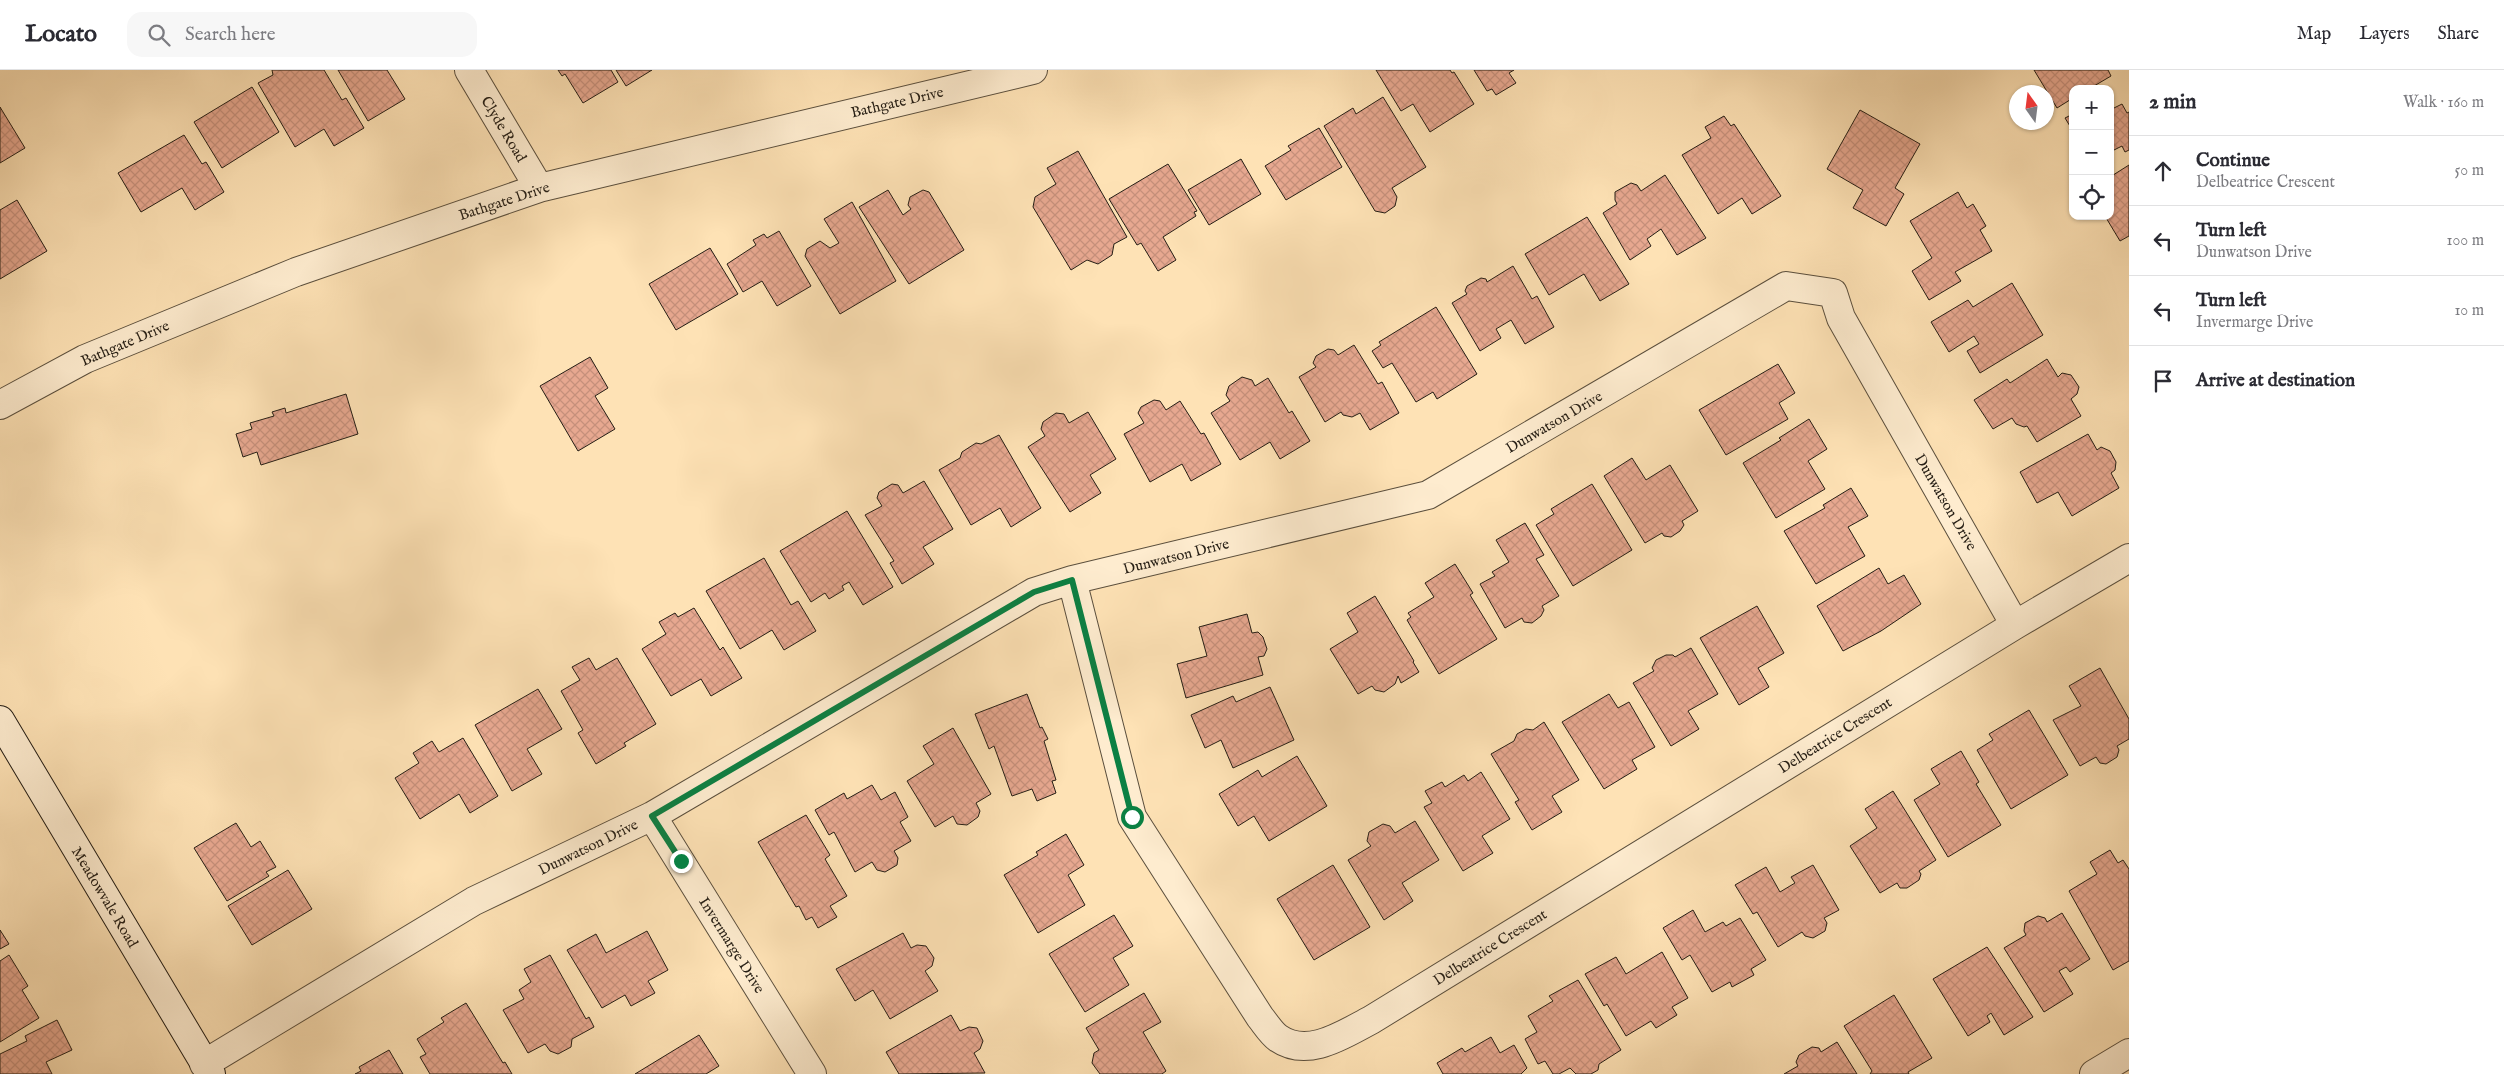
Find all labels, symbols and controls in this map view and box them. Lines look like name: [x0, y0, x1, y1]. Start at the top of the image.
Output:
search box: [127, 12, 477, 57]
text: Locato: [25, 19, 97, 50]
icon: search: [145, 21, 173, 49]
text: Search here: [185, 23, 276, 47]
text: Map: [2297, 23, 2331, 46]
text: Layers: [2359, 23, 2410, 46]
text: Share: [2438, 23, 2479, 46]
street label: Bathgate Drive: [849, 83, 945, 122]
north arrow: [2009, 85, 2054, 130]
map controls: [2069, 85, 2114, 220]
button: +: [2069, 85, 2114, 130]
text: 2 min: [2149, 89, 2196, 116]
street label: Clyde Road: [476, 93, 531, 167]
text: Walk · 160 m: [2403, 93, 2484, 113]
button: −: [2069, 130, 2114, 175]
text: Continue: [2196, 149, 2270, 173]
icon: ahead: [2149, 157, 2177, 185]
text: 50 m: [2455, 161, 2484, 181]
text: Delbeatrice Crescent: [2196, 173, 2335, 193]
button: locate: [2069, 175, 2114, 220]
street label: Bathgate Drive: [456, 178, 552, 225]
text: Turn left: [2196, 219, 2267, 243]
icon: left: [2149, 227, 2177, 255]
text: 100 m: [2447, 231, 2484, 251]
text: Dunwatson Drive: [2196, 243, 2312, 263]
text: Turn left: [2196, 289, 2267, 313]
icon: left: [2149, 297, 2177, 325]
text: 10 m: [2454, 301, 2484, 321]
text: Invermarge Drive: [2196, 313, 2313, 333]
street label: Bathgate Drive: [78, 316, 172, 371]
icon: arrive: [2149, 367, 2177, 395]
text: Arrive at destination: [2196, 369, 2355, 393]
street label: Dunwatson Drive: [1502, 387, 1606, 458]
street label: Dunwatson Drive: [1910, 450, 1981, 554]
street label: Dunwatson Drive: [1121, 534, 1231, 579]
street label: Delbeatrice Crescent: [1775, 693, 1896, 778]
route start: [1121, 806, 1144, 829]
street label: Dunwatson Drive: [535, 815, 641, 880]
street label: Meadowvale Road: [67, 843, 143, 952]
route end: [670, 850, 693, 873]
street label: Invermarge Drive: [694, 894, 769, 997]
street label: Delbeatrice Crescent: [1430, 905, 1551, 990]

